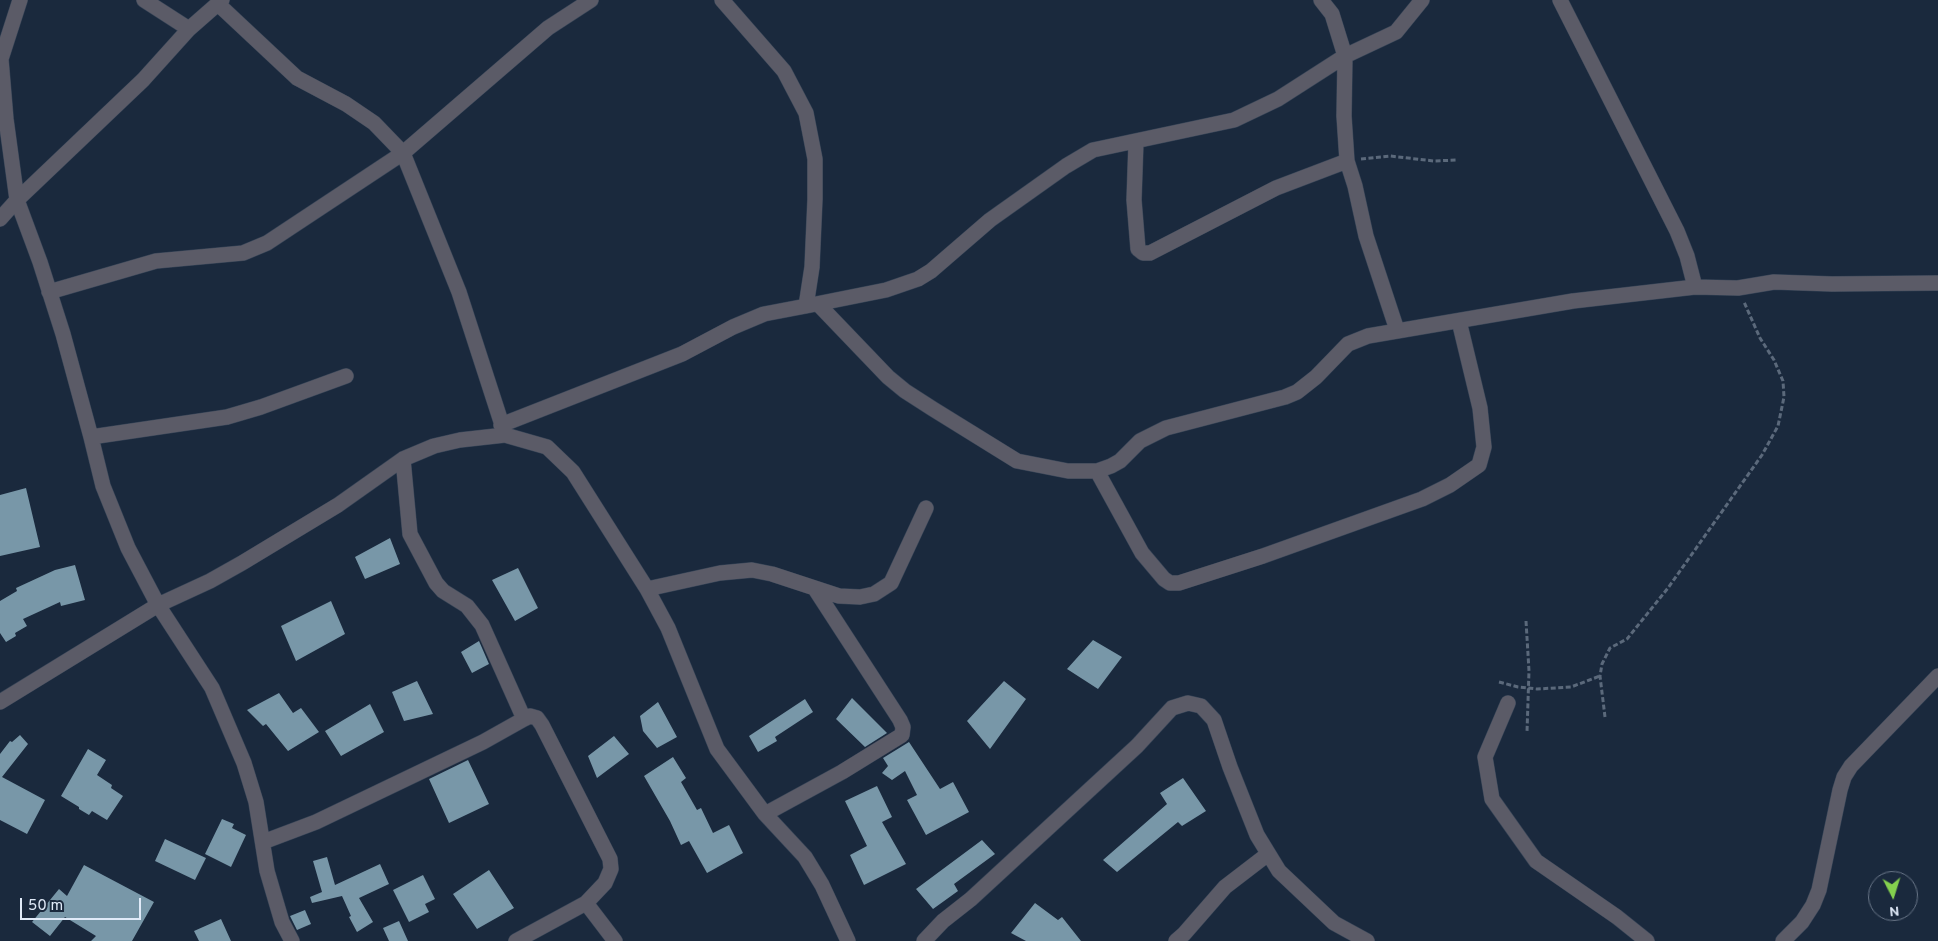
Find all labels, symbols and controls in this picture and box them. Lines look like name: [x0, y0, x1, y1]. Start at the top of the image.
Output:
north arrow: [1868, 871, 1918, 921]
scale bar: [22, 888, 144, 920]
text: 50 m: [28, 897, 63, 916]
text: N: [1889, 902, 1900, 919]

